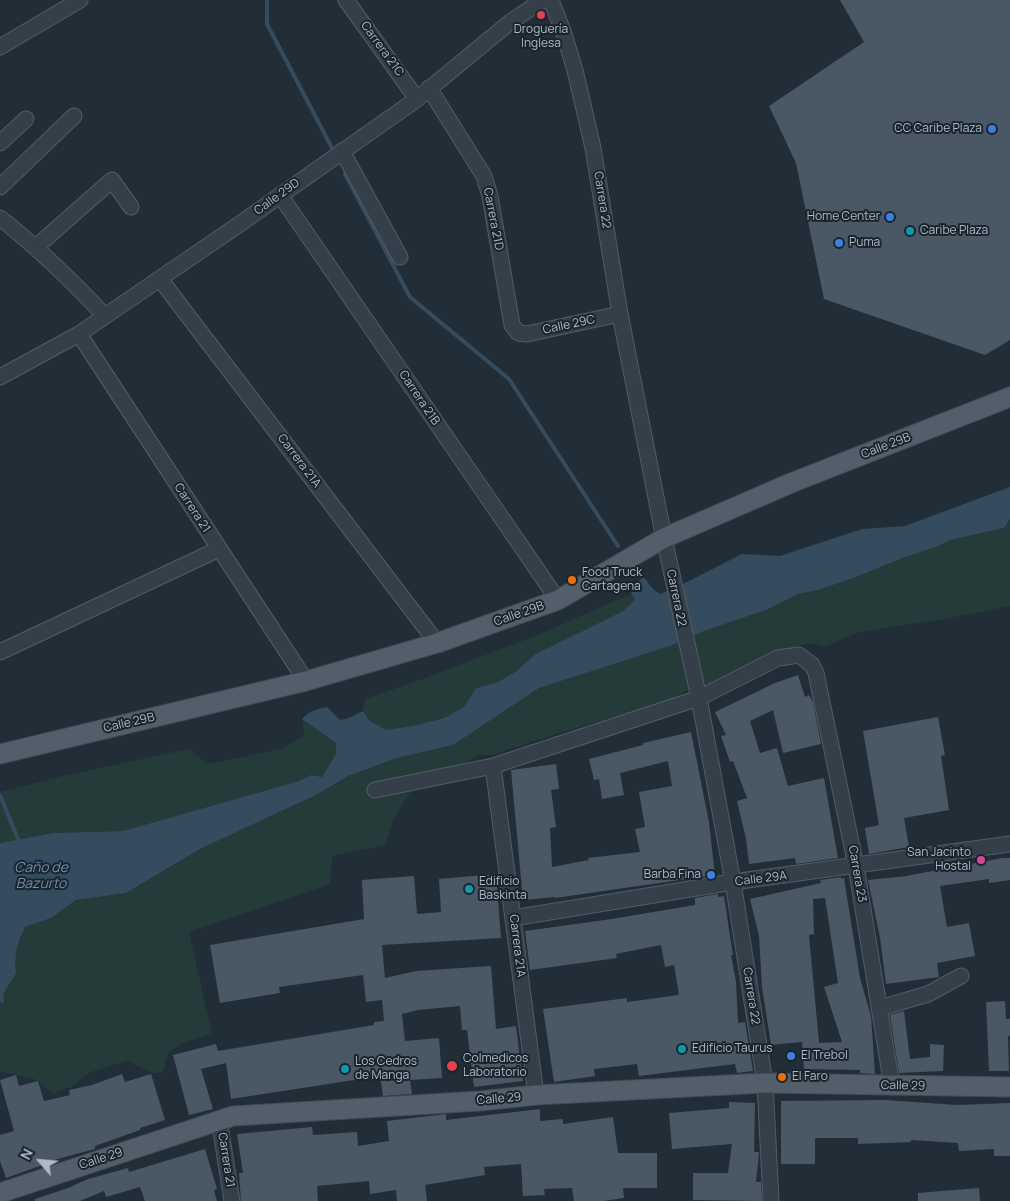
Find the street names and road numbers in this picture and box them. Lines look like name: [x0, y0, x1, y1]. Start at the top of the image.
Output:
street label: Carrera 21C: [357, 19, 407, 79]
street label: Carrera 22: [590, 170, 614, 230]
street label: Calle 29D: [251, 176, 303, 218]
street label: Carrera 21D: [480, 186, 506, 252]
street label: Calle 29C: [542, 312, 596, 338]
street label: Carrera 21B: [395, 368, 443, 428]
street label: Calle 29B: [859, 430, 913, 462]
street label: Carrera 21A: [274, 431, 324, 491]
street label: Carrera 21: [171, 481, 213, 535]
street label: Carrera 22: [663, 568, 689, 628]
street label: Calle 29B: [492, 599, 546, 629]
street label: Calle 29B: [102, 710, 156, 736]
street label: Carrera 23: [845, 844, 869, 904]
street label: Calle 29A: [734, 869, 788, 889]
street label: Carrera 21A: [506, 914, 528, 978]
street label: Carrera 22: [739, 966, 763, 1026]
street label: Calle 29: [881, 1078, 925, 1094]
street label: Calle 29: [476, 1090, 522, 1108]
street label: Carrera 21: [215, 1131, 237, 1189]
street label: Calle 29: [78, 1145, 124, 1173]

